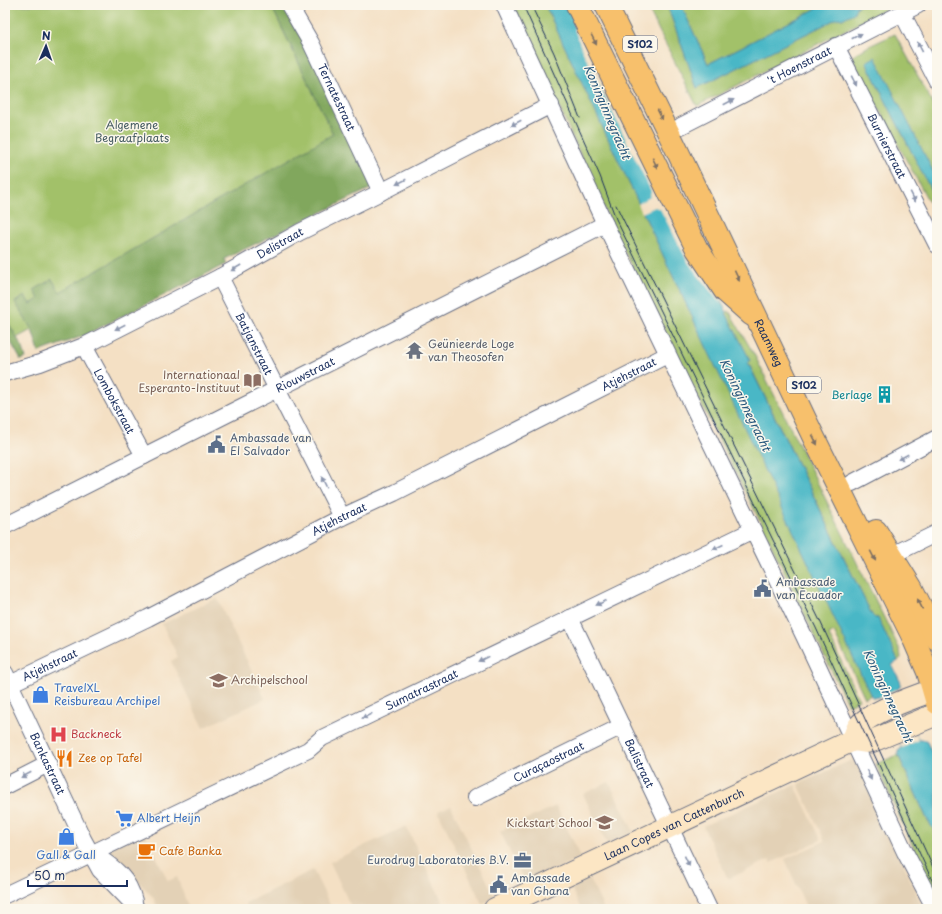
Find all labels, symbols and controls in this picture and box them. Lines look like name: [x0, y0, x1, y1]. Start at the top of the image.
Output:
north arrow: [26, 26, 66, 66]
text: N: [42, 27, 51, 44]
one-way arrow: [851, 33, 863, 39]
one-way arrow: [591, 34, 598, 45]
road number: S102: [623, 36, 657, 52]
street label: 't Hoenstraat: [764, 41, 835, 89]
one-way arrow: [917, 41, 923, 53]
street label: Ternatestraat: [314, 61, 360, 134]
water label: Koninginnegracht: [580, 62, 637, 163]
one-way arrow: [850, 75, 857, 87]
one-way arrow: [723, 99, 735, 105]
one-way arrow: [657, 109, 663, 121]
street label: Burnierstraat: [863, 110, 911, 182]
park label: Algemene Begraafplaats: [95, 116, 169, 146]
one-way arrow: [510, 119, 522, 126]
one-way arrow: [652, 157, 658, 168]
one-way arrow: [395, 179, 406, 185]
one-way arrow: [909, 191, 916, 203]
street label: Delistraat: [253, 222, 307, 263]
one-way arrow: [230, 265, 242, 272]
one-way arrow: [734, 271, 740, 282]
street label: Batjanstraat: [231, 309, 278, 378]
street label: Raamweg: [751, 316, 788, 369]
one-way arrow: [114, 324, 126, 331]
place label: Geünieerde Loge van Theosofen: [428, 335, 515, 365]
temple icon: Geünieerde Loge van Theosofen: [405, 340, 425, 360]
street label: Riouwstraat: [272, 352, 338, 397]
street label: Atjehstraat: [598, 353, 659, 395]
water label: Koninginnegracht: [716, 355, 777, 456]
street label: Lombokstraat: [90, 365, 140, 437]
place label: Internationaal Esperanto-Instituut: [138, 366, 240, 396]
library icon: Internationaal Esperanto-Instituut: [243, 371, 263, 391]
road number: S102: [787, 377, 821, 393]
building icon: Berlage: [875, 385, 895, 405]
place label: Berlage: [831, 386, 872, 403]
place label: Ambassade van El Salvador: [230, 429, 312, 459]
public building icon: Ambassade van El Salvador: [207, 434, 227, 454]
one-way arrow: [812, 434, 818, 446]
one-way arrow: [897, 454, 908, 460]
one-way arrow: [321, 476, 328, 488]
street label: Atjehstraat: [308, 498, 369, 540]
one-way arrow: [712, 544, 724, 550]
one-way arrow: [870, 550, 876, 562]
place label: Ambassade van Ecuador: [776, 573, 843, 603]
public building icon: Ambassade van Ecuador: [753, 578, 773, 598]
one-way arrow: [916, 598, 923, 610]
one-way arrow: [595, 600, 606, 606]
street label: Atjehstraat: [19, 644, 80, 685]
water label: Koninginnegracht: [859, 646, 919, 747]
one-way arrow: [478, 656, 489, 663]
street label: Sumatrastraat: [382, 664, 461, 714]
school or university icon: Archipelschool: [208, 670, 228, 690]
place label: Archipelschool: [231, 671, 308, 688]
place label: TravelXL Reisbureau Archipel: [54, 679, 160, 709]
shop icon: TravelXL Reisbureau Archipel: [31, 684, 51, 704]
one-way arrow: [361, 713, 372, 719]
hospital icon: Backneck: [48, 724, 68, 744]
place label: Backneck: [71, 725, 122, 742]
street label: Bankastraat: [26, 729, 70, 798]
street label: Balistraat: [621, 736, 659, 791]
street label: Curaçaostraat: [510, 737, 587, 786]
restaurant icon: Zee op Tafel: [55, 748, 75, 768]
place label: Zee op Tafel: [78, 749, 142, 766]
one-way arrow: [866, 770, 872, 781]
one-way arrow: [21, 772, 32, 778]
street label: Laan Copes van Cattenburch: [601, 784, 747, 864]
supermarket icon: Albert Heijn: [114, 808, 134, 828]
place label: Albert Heijn: [137, 809, 201, 826]
school or university icon: Kickstart School: [595, 813, 615, 833]
place label: Kickstart School: [507, 814, 592, 831]
shop icon: Gall & Gall: [56, 827, 76, 847]
cafe icon: Cafe Banka: [136, 841, 156, 861]
place label: Cafe Banka: [159, 842, 222, 859]
place label: Gall & Gall: [36, 846, 96, 863]
office icon: Eurodrug Laboratories B.V.: [512, 850, 532, 870]
place label: Eurodrug Laboratories B.V.: [367, 851, 509, 868]
one-way arrow: [684, 855, 690, 866]
scale bar: [28, 862, 127, 888]
text: 50 m: [34, 866, 65, 884]
place label: Ambassade van Ghana: [511, 869, 571, 899]
public building icon: Ambassade van Ghana: [488, 874, 508, 894]

